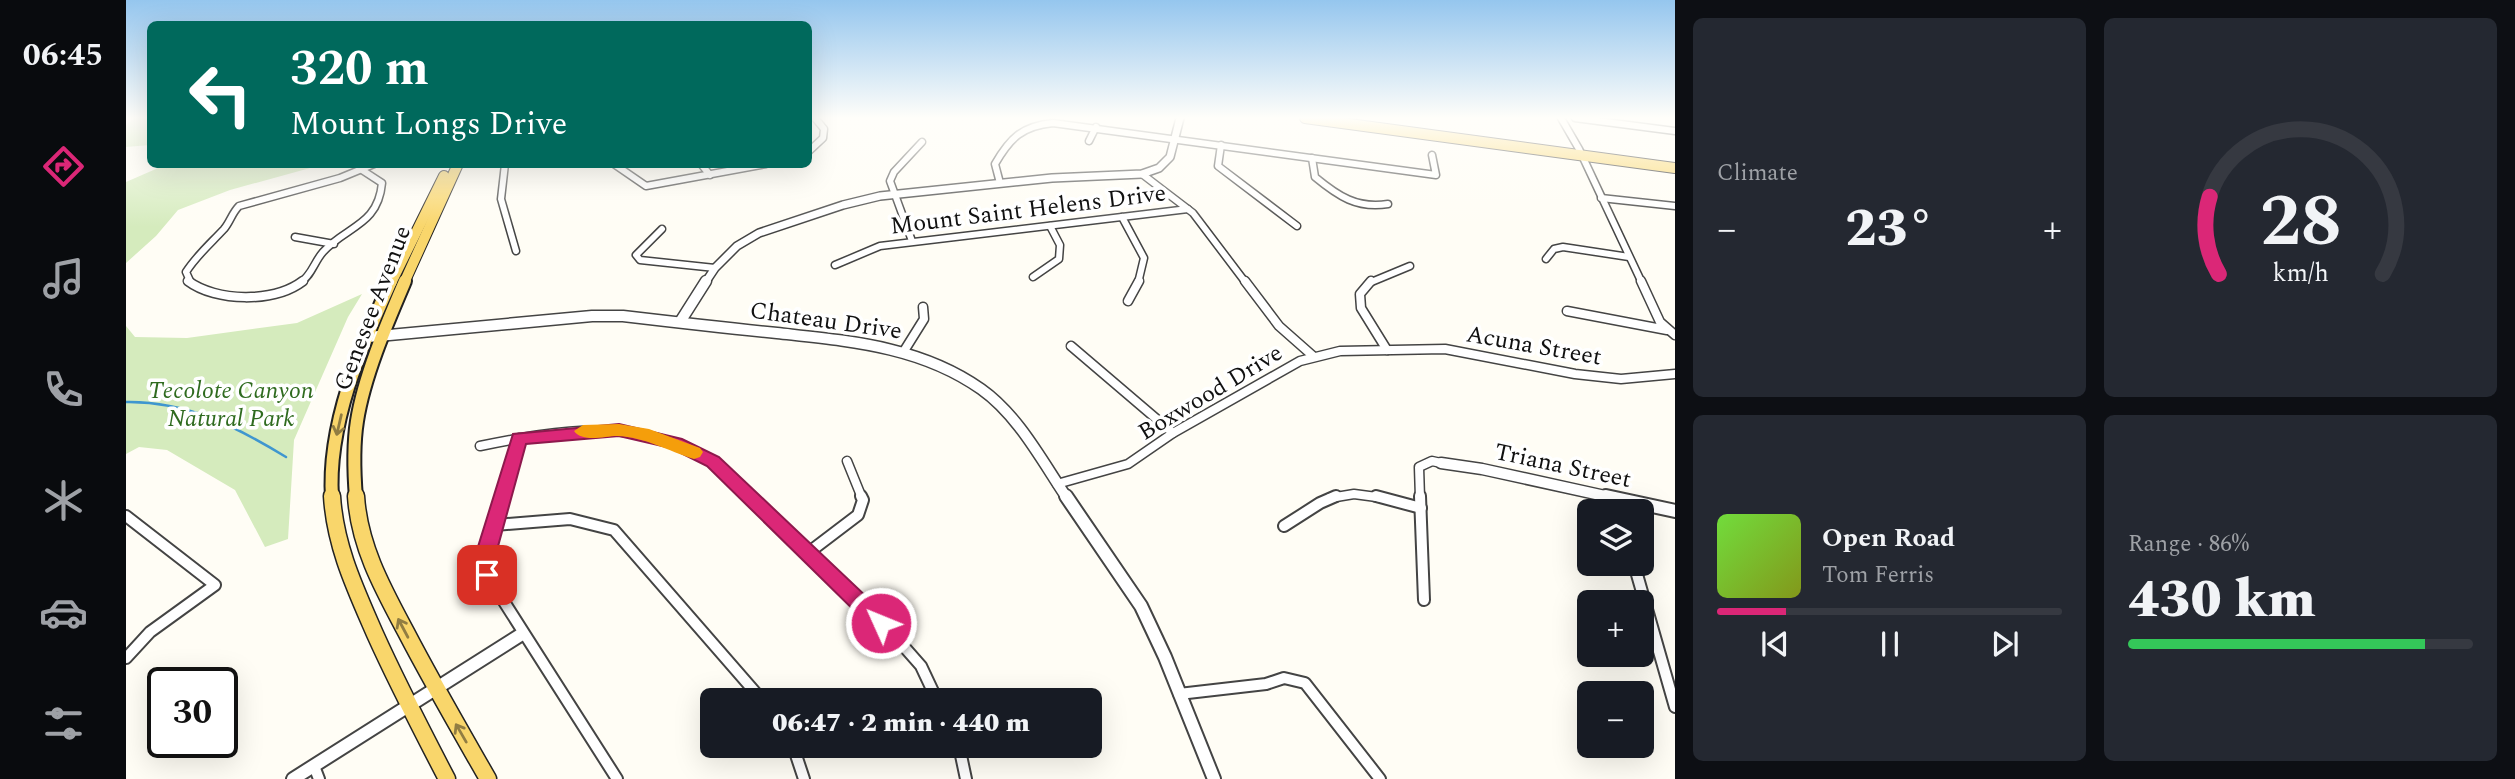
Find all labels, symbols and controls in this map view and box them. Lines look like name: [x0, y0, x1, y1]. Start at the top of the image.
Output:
text: 06:45: [23, 31, 103, 80]
text: 320 m: [290, 32, 429, 107]
icon: left: [175, 49, 266, 140]
text: Mount Longs Drive: [290, 100, 567, 149]
icon: directions: [39, 142, 88, 191]
text: Climate: [1717, 156, 1798, 191]
text: 28: [2260, 167, 2341, 278]
street label: Mount Saint Helens Drive: [888, 175, 1168, 245]
text: 23°: [1845, 190, 1934, 269]
text: −: [1717, 201, 1736, 259]
text: +: [2043, 201, 2062, 259]
street label: Genesee Avenue: [325, 220, 421, 396]
icon: music: [39, 254, 88, 303]
text: km/h: [2272, 254, 2329, 292]
street label: Chateau Drive: [747, 293, 904, 349]
street label: Acuna Street: [1463, 316, 1604, 376]
street label: Boxwood Drive: [1131, 335, 1290, 450]
icon: phone: [39, 365, 88, 414]
park label: Tecolote Canyon Natural Park: [148, 373, 314, 437]
one-way arrow: [332, 413, 345, 436]
street label: Triana Street: [1491, 434, 1634, 498]
icon: climate: [39, 476, 88, 525]
map controls: [1577, 499, 1654, 758]
button: layers: [1577, 499, 1654, 576]
text: Open Road: [1822, 518, 1955, 558]
text: Range · 86%: [2128, 527, 2249, 562]
pin: [457, 545, 517, 605]
icon: arrive: [468, 556, 506, 594]
text: Tom Ferris: [1822, 558, 1934, 593]
text: 430 km: [2128, 561, 2316, 640]
position arrow: [844, 586, 918, 660]
icon: car: [39, 588, 88, 637]
button: +: [1577, 590, 1654, 667]
one-way arrow: [396, 618, 409, 639]
icon: previous: [1756, 625, 1794, 663]
icon: pause: [1871, 625, 1909, 663]
icon: next: [1986, 625, 2024, 663]
speed limit sign: 30: [147, 667, 238, 758]
button: −: [1577, 681, 1654, 758]
icon: filters: [39, 699, 88, 748]
text: 06:47 · 2 min · 440 m: [772, 703, 1030, 743]
one-way arrow: [454, 724, 468, 744]

